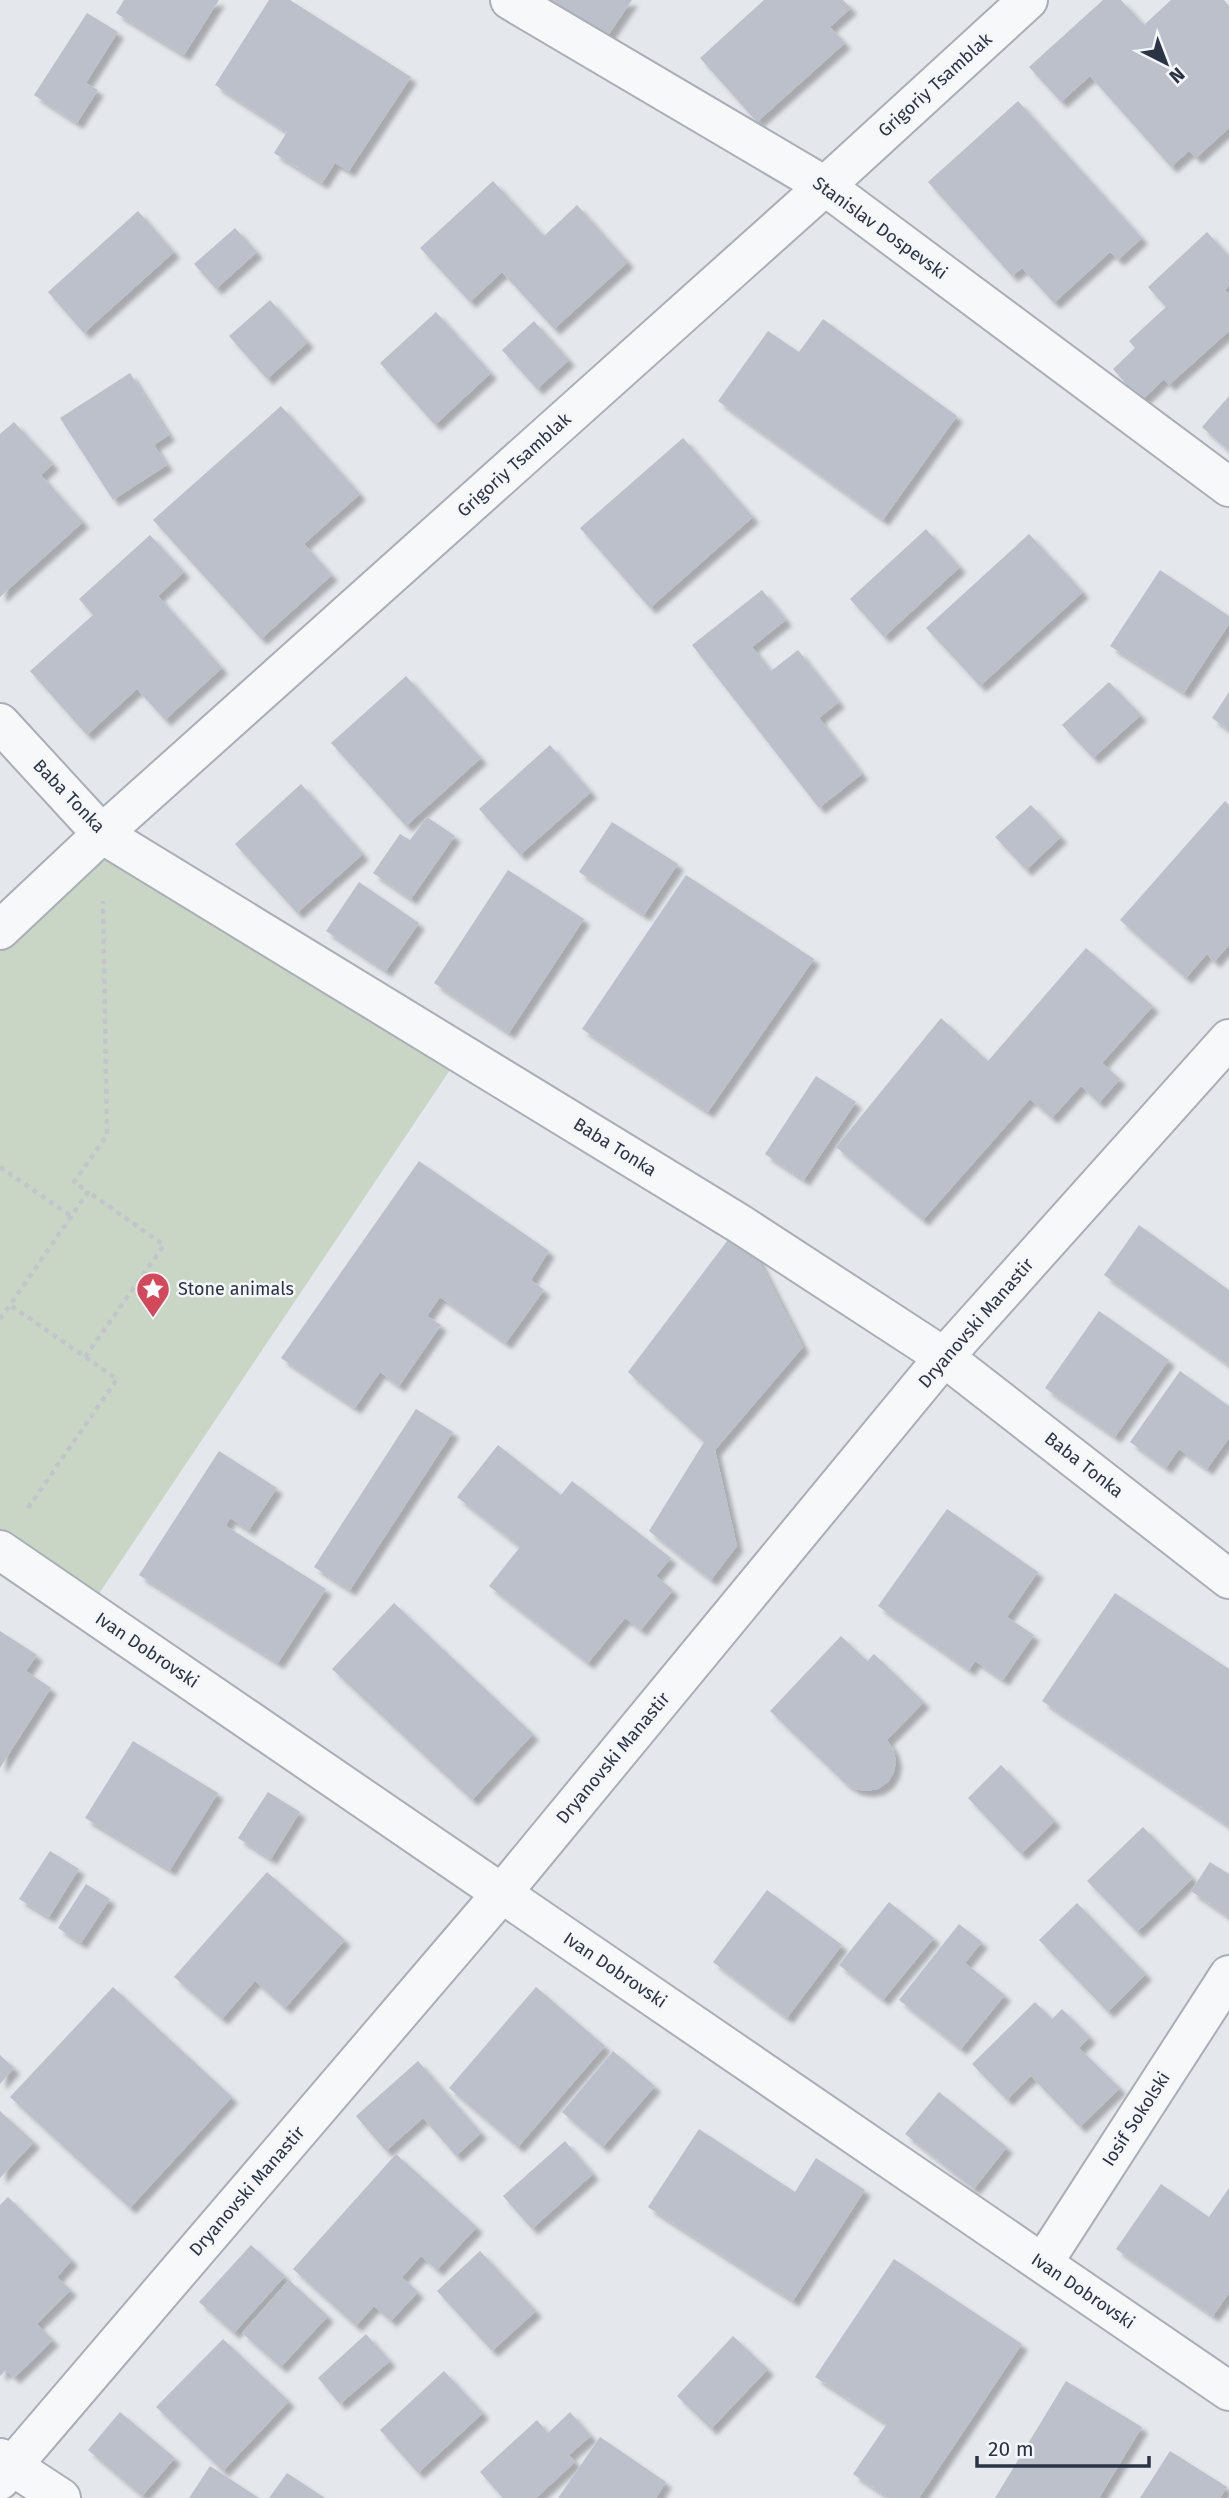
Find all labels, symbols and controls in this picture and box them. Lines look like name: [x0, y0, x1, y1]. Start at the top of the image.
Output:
street label: Grigoriy Tsamblak: [874, 28, 997, 142]
north arrow: [1131, 28, 1201, 98]
text: N: [1165, 62, 1189, 88]
street label: Stanislav Dospevski: [809, 172, 951, 284]
street label: Grigoriy Tsamblak: [453, 408, 576, 522]
street label: Baba Tonka: [28, 755, 110, 837]
street label: Baba Tonka: [569, 1113, 661, 1181]
street label: Dryanovski Manastir: [914, 1253, 1038, 1392]
place icon: Stone animals: [134, 1270, 172, 1319]
place label: Stone animals: [178, 1278, 294, 1300]
street label: Baba Tonka: [1040, 1427, 1128, 1503]
street label: Ivan Dobrovski: [91, 1607, 203, 1693]
street label: Dryanovski Manastir: [552, 1688, 674, 1828]
street label: Ivan Dobrovski: [559, 1927, 671, 2013]
street label: Iosif Sokolski: [1097, 2068, 1175, 2170]
street label: Dryanovski Manastir: [185, 2121, 309, 2260]
street label: Ivan Dobrovski: [1027, 2248, 1139, 2334]
scale bar: [977, 2424, 1148, 2468]
text: 20 m: [988, 2436, 1034, 2462]

